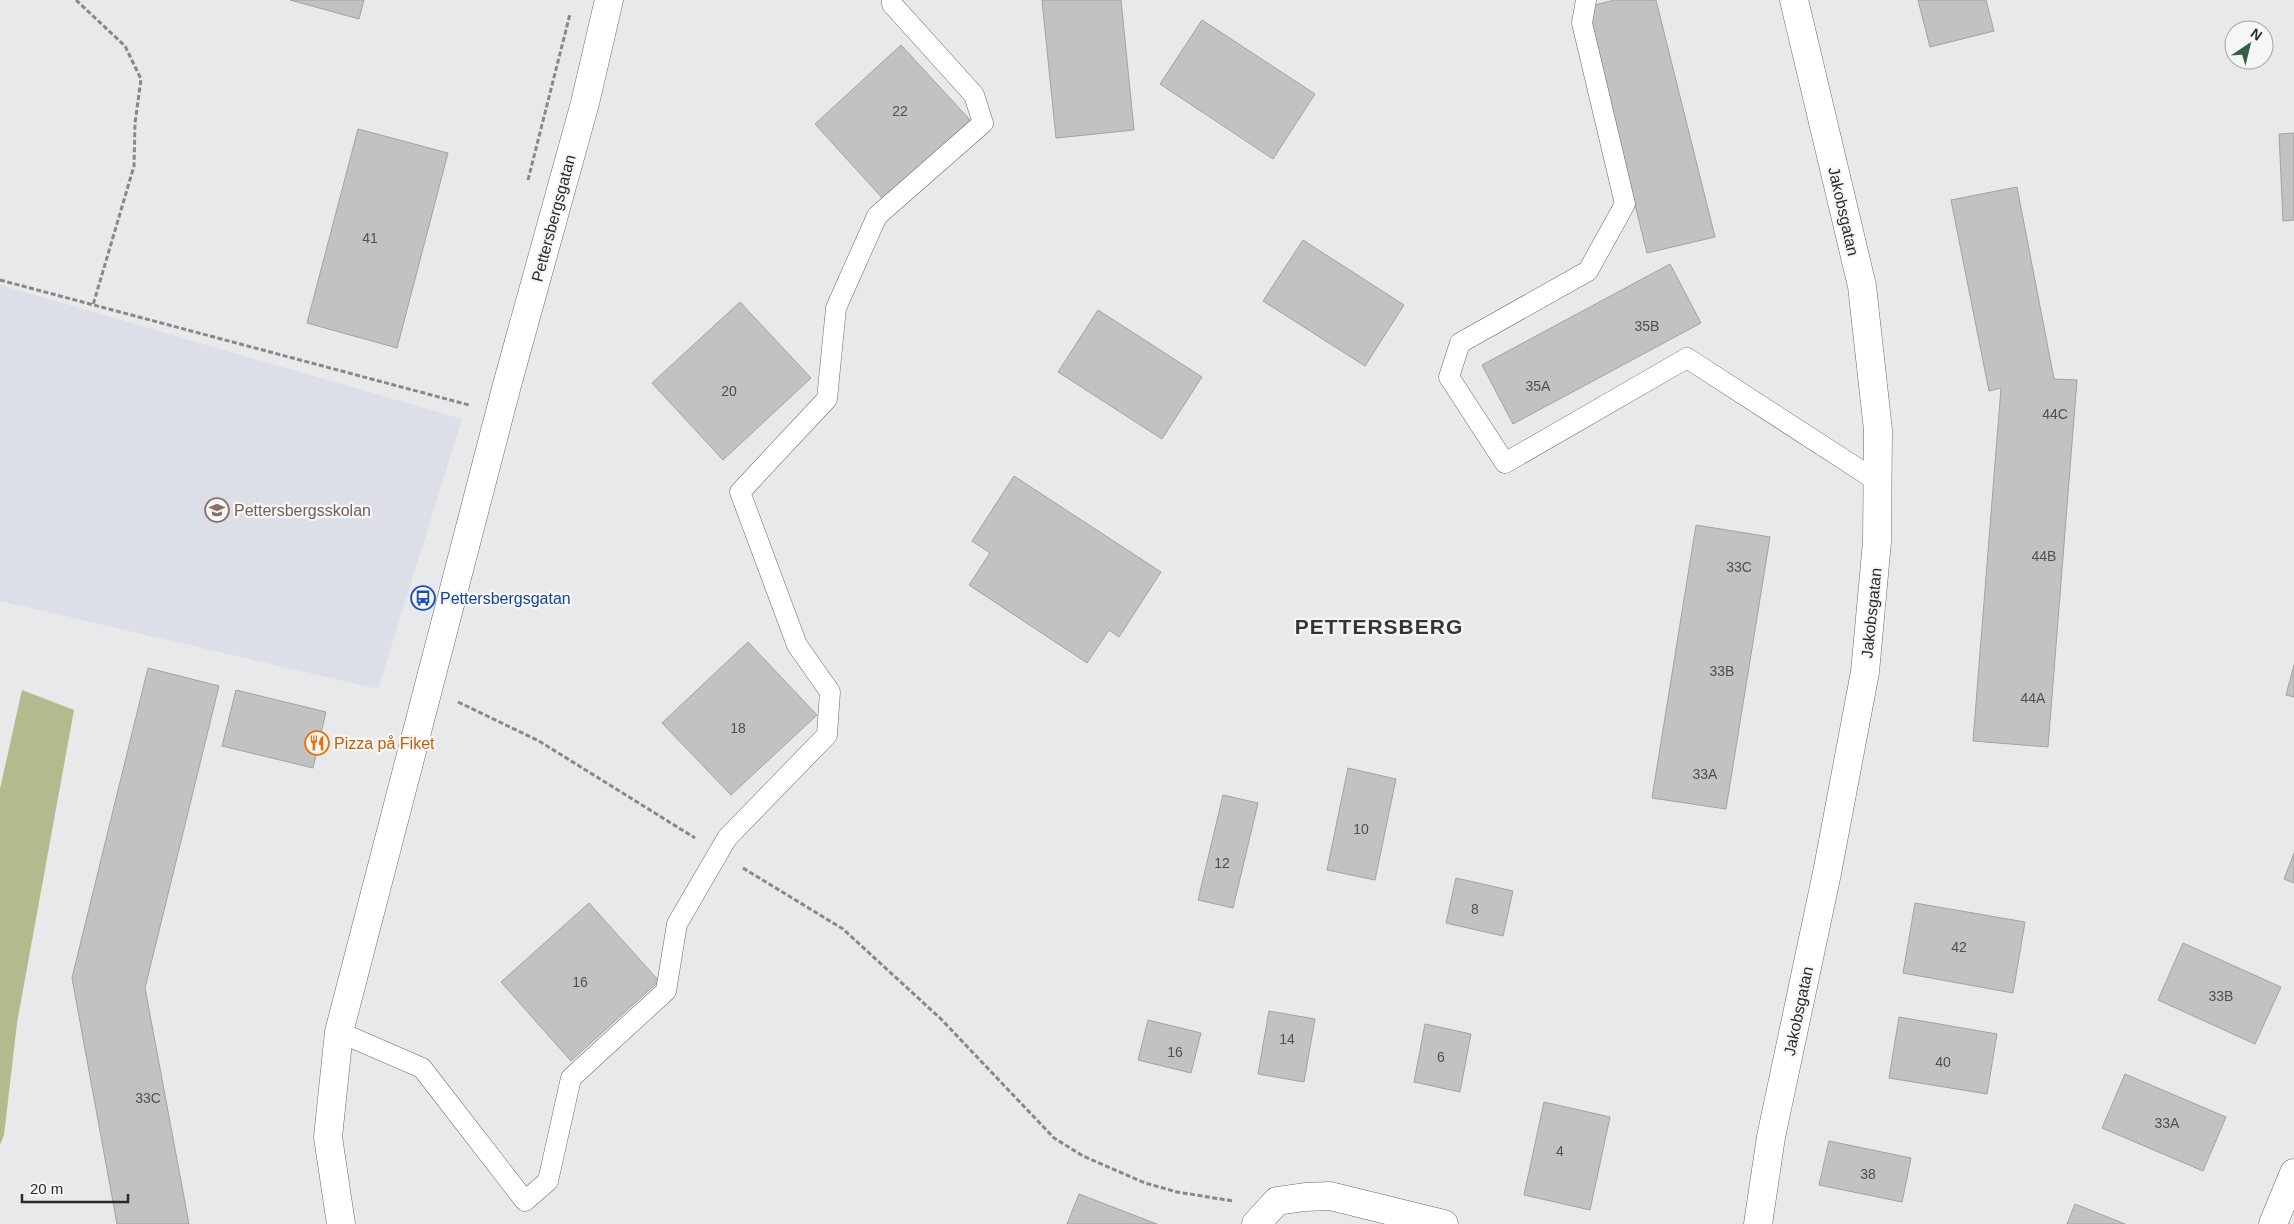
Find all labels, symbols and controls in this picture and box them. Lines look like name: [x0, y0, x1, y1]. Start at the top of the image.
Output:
north arrow: [2224, 20, 2274, 70]
text: N: [2248, 25, 2265, 44]
house number: 22: [892, 103, 908, 119]
street label: Pettersbergsgatan: [528, 153, 579, 283]
street label: Jakobsgatan: [1825, 165, 1862, 257]
house number: 41: [362, 230, 378, 246]
house number: 35B: [1635, 318, 1659, 334]
house number: 35A: [1526, 378, 1551, 394]
house number: 20: [721, 383, 737, 399]
house number: 44C: [2042, 406, 2068, 422]
school or university icon: Pettersbergsskolan: [204, 497, 230, 523]
place label: Pettersbergsskolan: [234, 502, 371, 519]
house number: 44B: [2032, 548, 2056, 564]
house number: 33C: [1726, 559, 1752, 575]
street label: Jakobsgatan: [1858, 567, 1885, 659]
bus stop icon: Pettersbergsgatan: [410, 585, 436, 611]
place label: Pettersbergsgatan: [440, 590, 571, 607]
district label: PETTERSBERG: [1295, 615, 1463, 638]
house number: 33B: [1710, 663, 1734, 679]
house number: 44A: [2021, 690, 2046, 706]
house number: 18: [730, 720, 746, 736]
restaurant icon: Pizza på Fiket: [304, 730, 330, 756]
place label: Pizza på Fiket: [334, 735, 435, 752]
house number: 33A: [1693, 766, 1718, 782]
house number: 10: [1353, 821, 1369, 837]
house number: 12: [1214, 855, 1230, 871]
house number: 8: [1471, 901, 1479, 917]
house number: 42: [1951, 939, 1967, 955]
street label: Jakobsgatan: [1781, 965, 1816, 1057]
house number: 16: [572, 974, 588, 990]
house number: 33B: [2209, 988, 2233, 1004]
house number: 14: [1279, 1031, 1295, 1047]
house number: 16: [1167, 1044, 1183, 1060]
house number: 6: [1437, 1049, 1445, 1065]
house number: 40: [1935, 1054, 1951, 1070]
house number: 33C: [135, 1090, 161, 1106]
house number: 33A: [2155, 1115, 2180, 1131]
house number: 4: [1556, 1143, 1564, 1159]
house number: 38: [1860, 1166, 1876, 1182]
scale bar: [22, 1172, 129, 1204]
text: 20 m: [30, 1180, 63, 1197]

